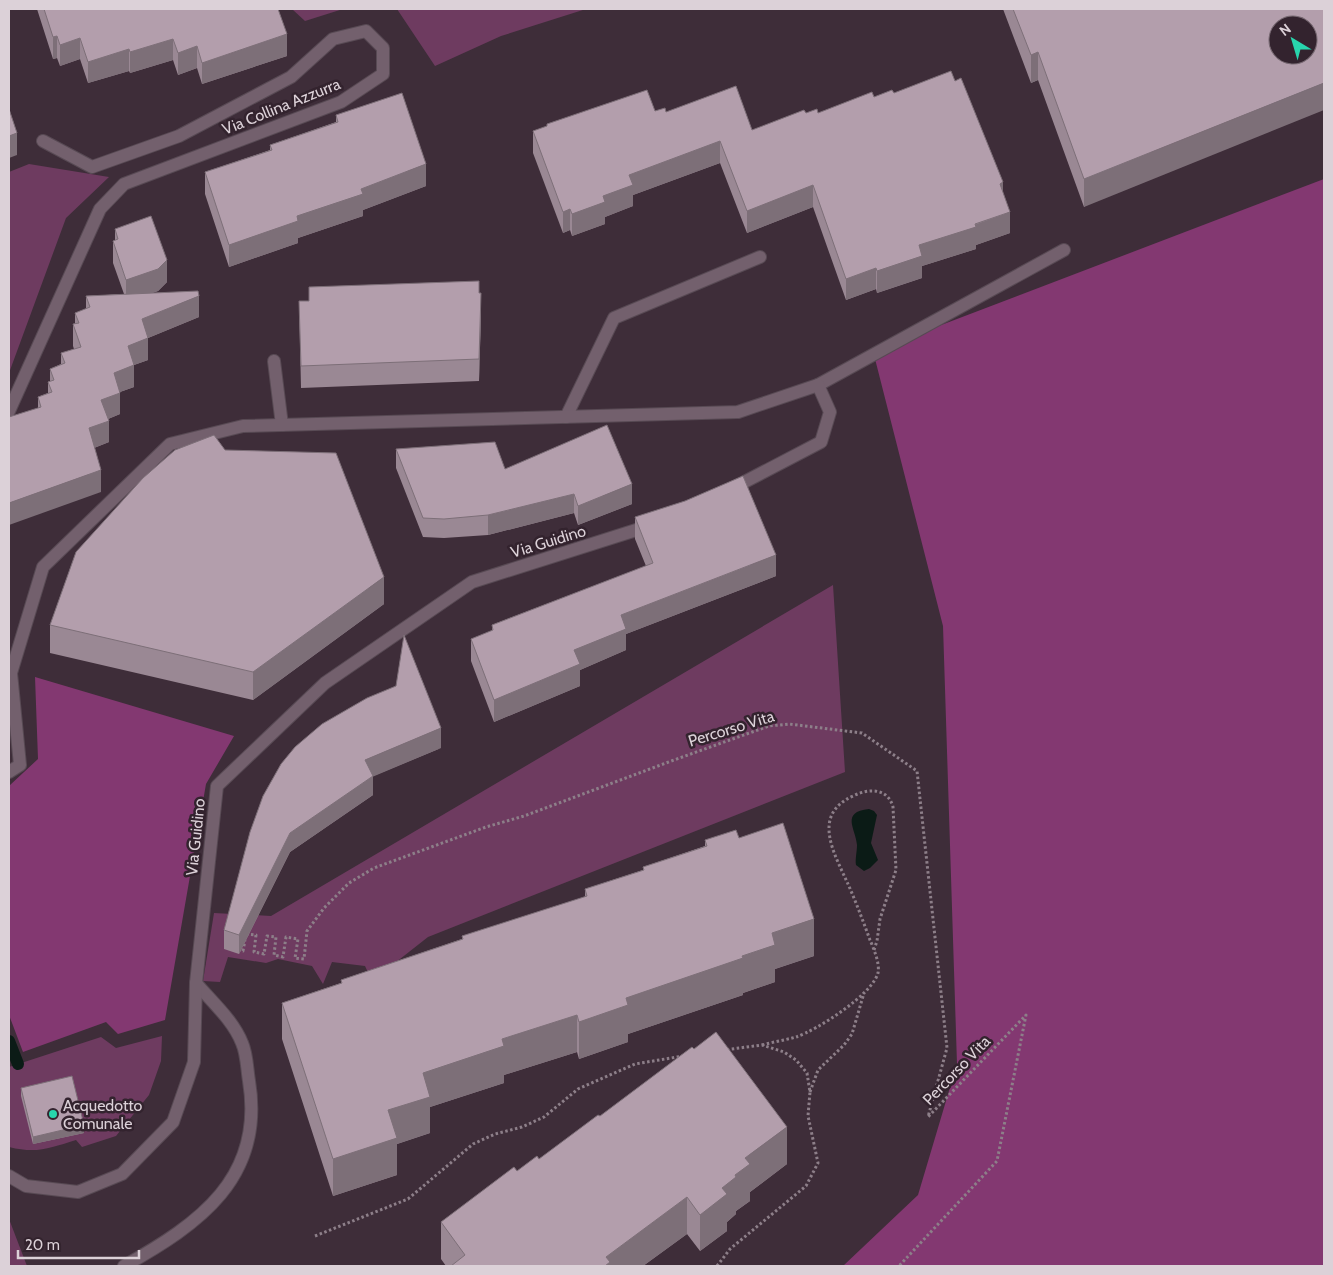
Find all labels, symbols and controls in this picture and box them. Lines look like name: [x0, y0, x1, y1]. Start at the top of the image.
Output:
north arrow: [1268, 15, 1318, 65]
text: N: [1276, 20, 1294, 40]
street label: Via Collina Azzurra: [219, 74, 343, 139]
street label: Via Guidino: [508, 521, 588, 562]
street label: Percorso Vita: [686, 706, 777, 751]
street label: Via Guidino: [182, 797, 209, 877]
street label: Percorso Vita: [919, 1032, 994, 1109]
place label: Acquedotto Comunale: [63, 1096, 143, 1133]
marker: Acquedotto Comunale: [47, 1108, 59, 1120]
scale bar: [18, 1228, 139, 1260]
text: 20 m: [25, 1236, 60, 1254]

